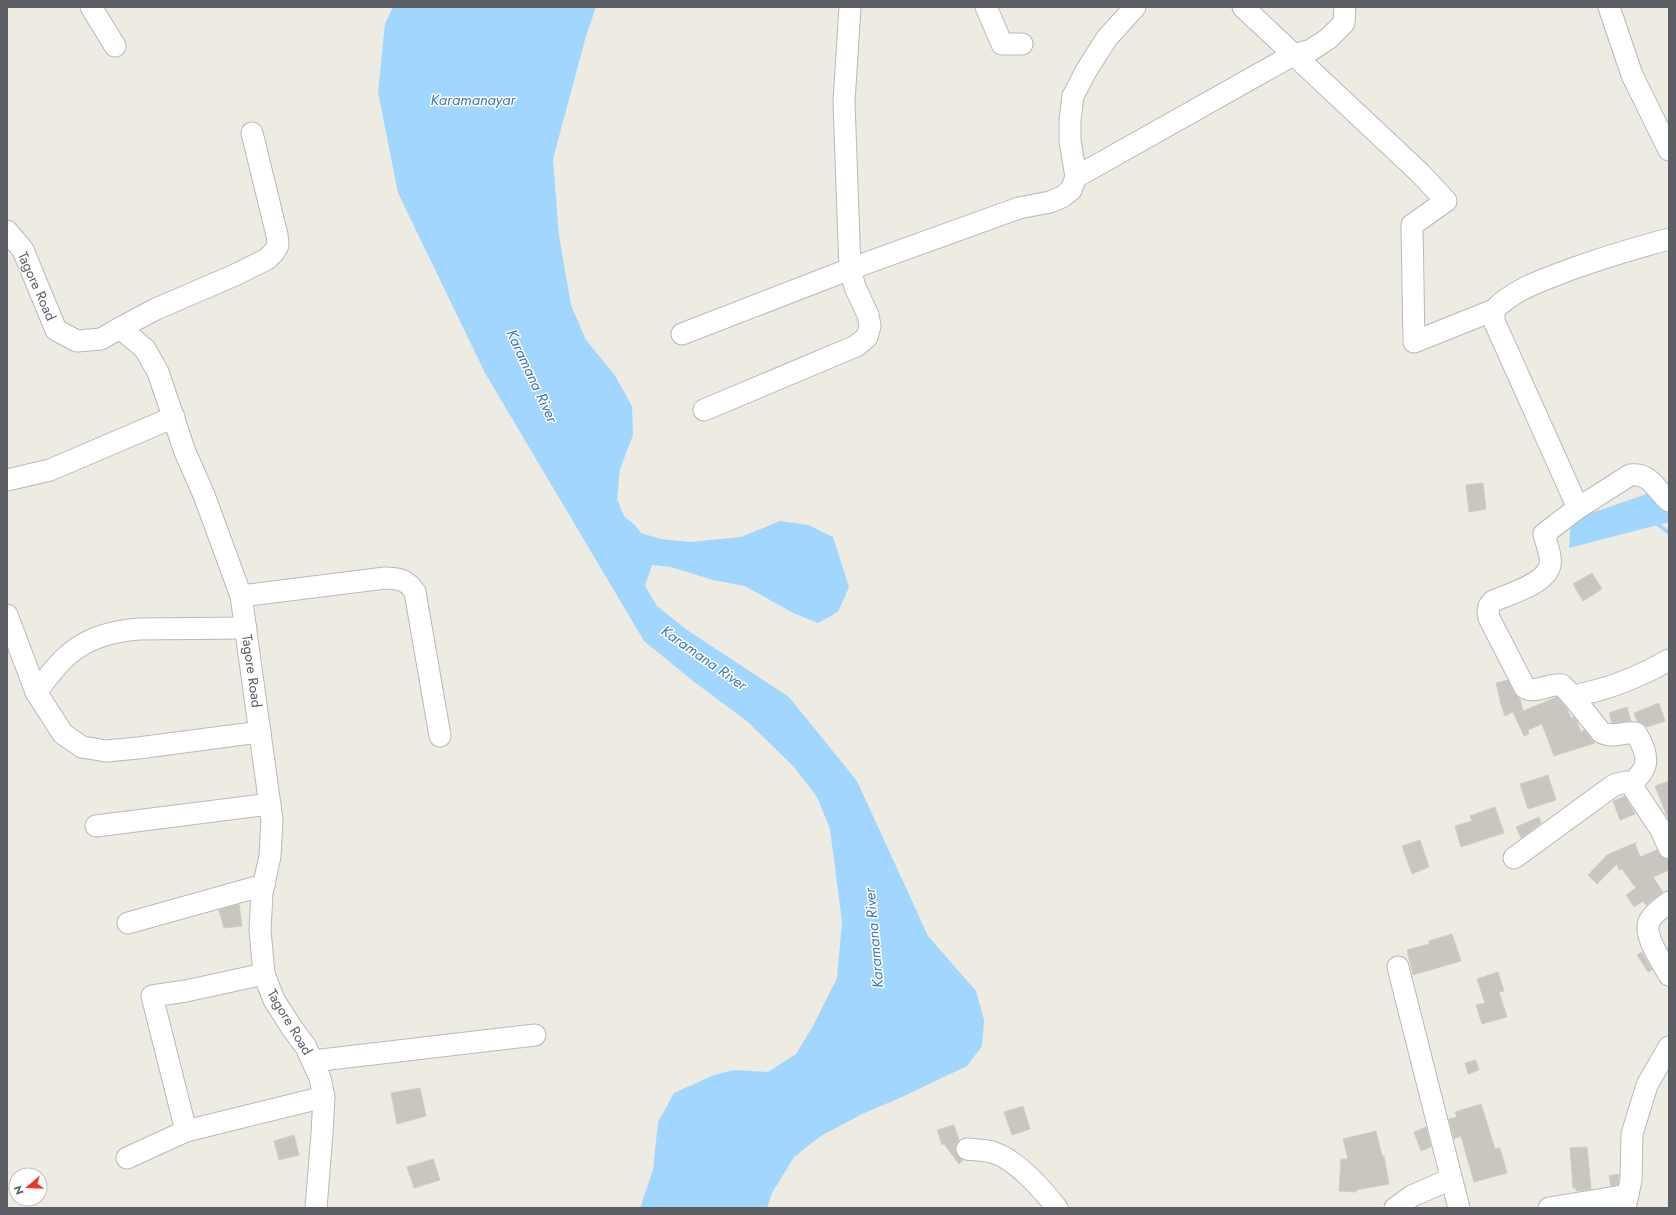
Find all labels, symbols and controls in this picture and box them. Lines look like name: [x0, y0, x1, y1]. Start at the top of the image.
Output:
water label: Karamanayar: [430, 89, 517, 111]
street label: Tagore Road: [13, 248, 61, 324]
water label: Karamana River: [501, 326, 564, 427]
water label: Karamana River: [657, 620, 752, 696]
street label: Tagore Road: [237, 633, 267, 709]
water label: Karamana River: [859, 886, 889, 989]
street label: Tagore Road: [262, 985, 318, 1059]
north arrow: [8, 1167, 48, 1207]
text: N: [10, 1184, 28, 1197]

